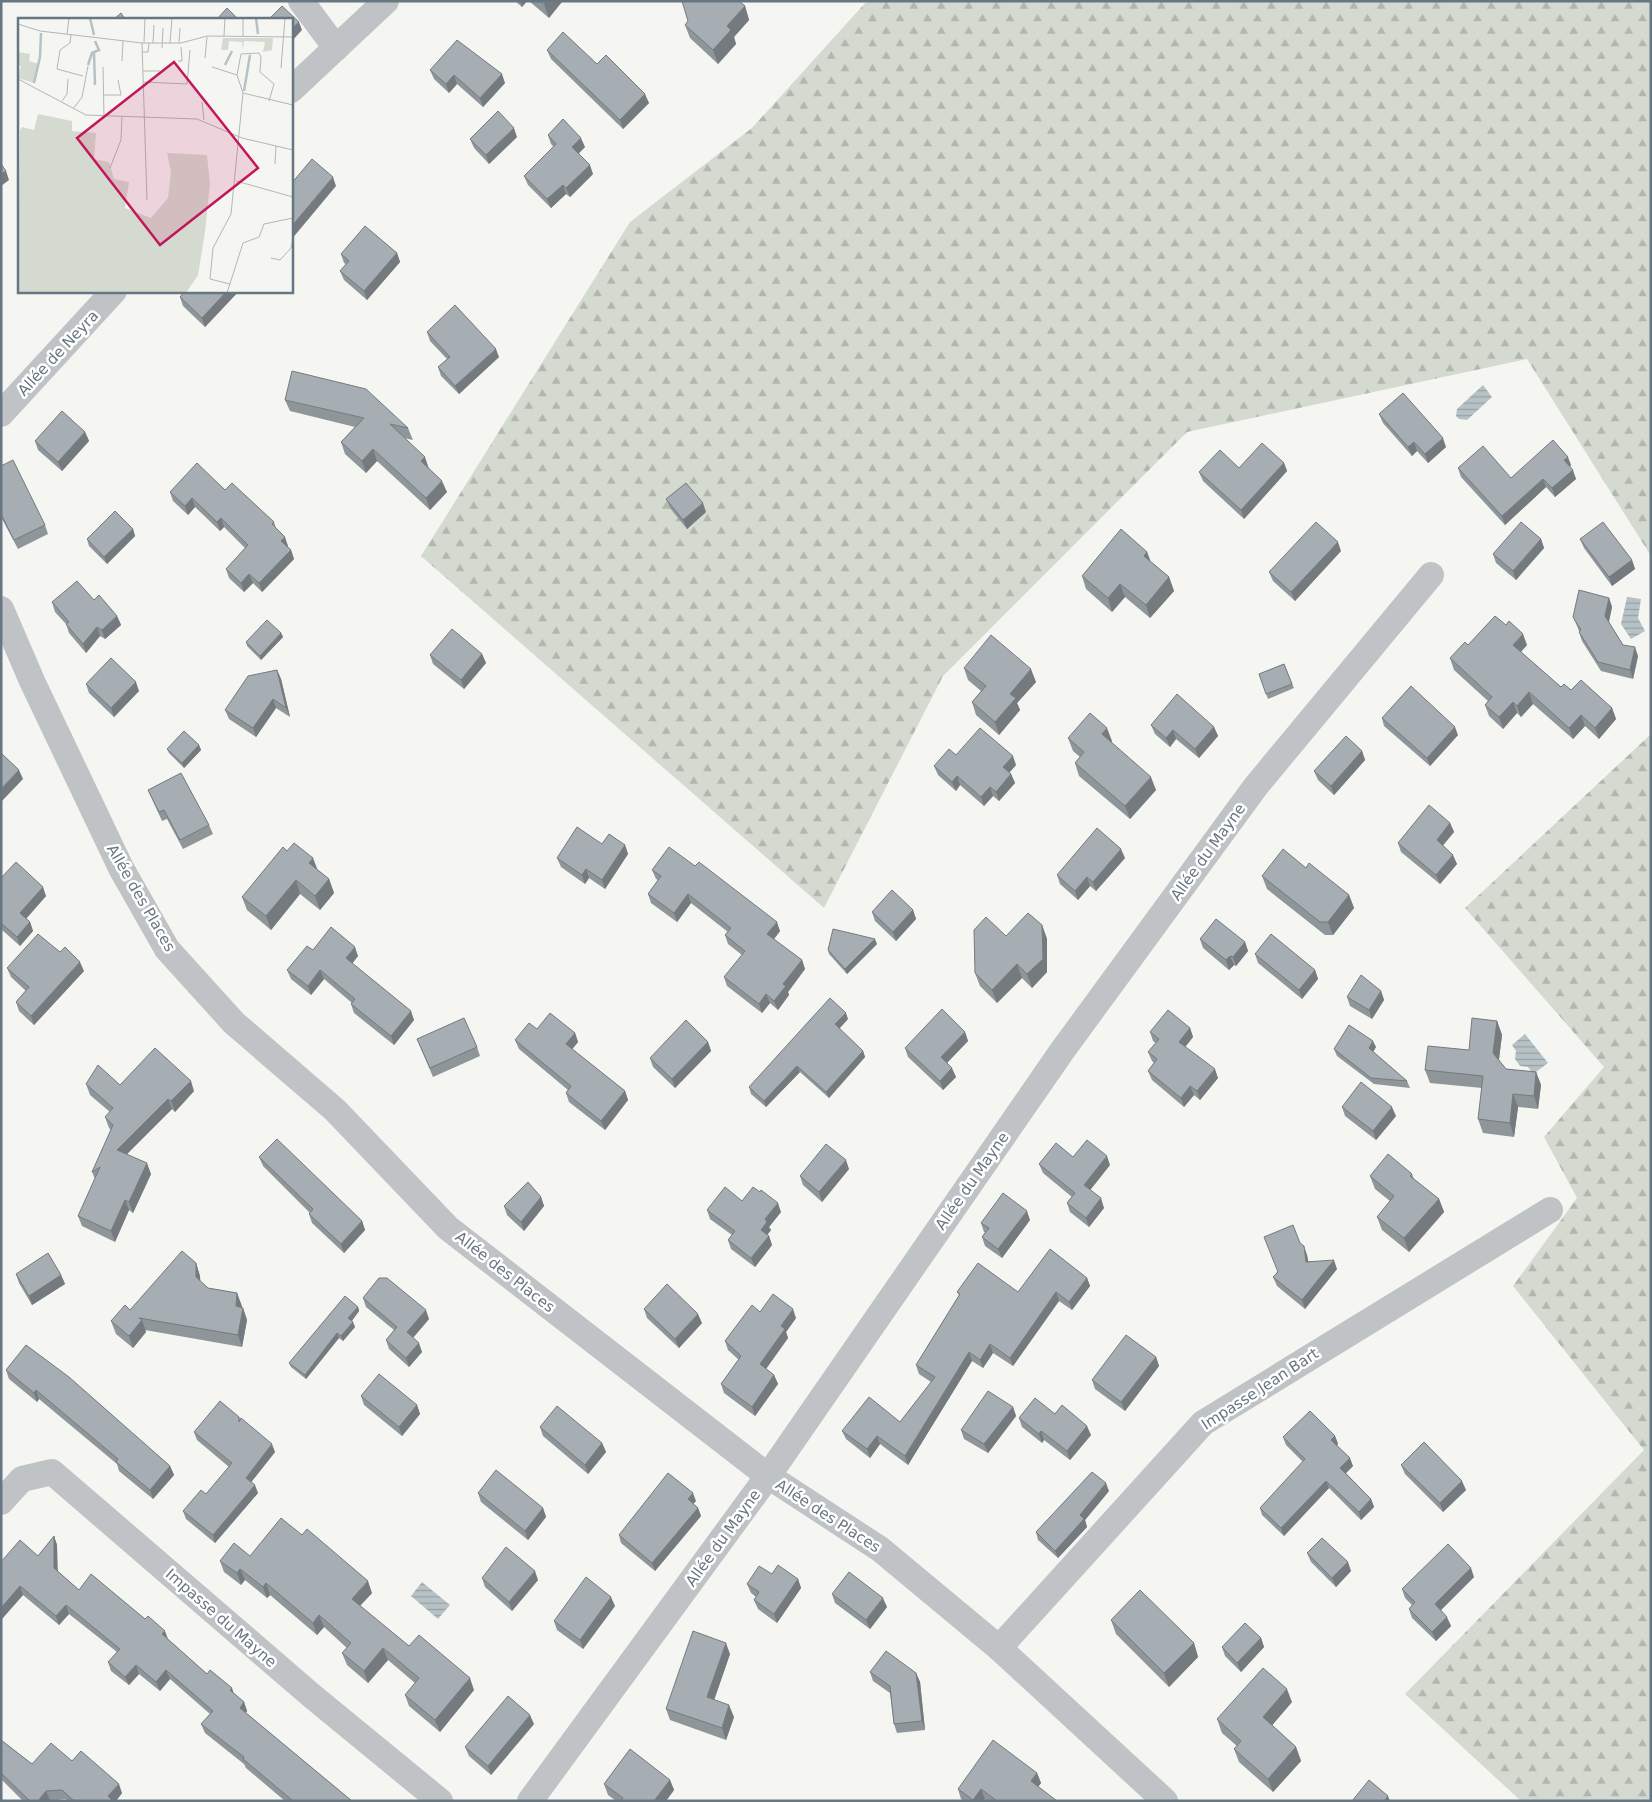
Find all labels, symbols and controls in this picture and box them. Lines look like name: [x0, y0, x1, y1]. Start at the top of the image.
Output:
inset map: [18, 18, 292, 292]
street label: Allée de Neyra: [14, 307, 102, 399]
street label: Allée du Mayne: [1167, 800, 1249, 904]
street label: Allée des Places: [103, 841, 179, 955]
street label: Allée du Mayne: [932, 1129, 1012, 1233]
street label: Allée des Places: [452, 1228, 558, 1316]
street label: Impasse Jean Bart: [1198, 1344, 1322, 1434]
street label: Allée des Places: [772, 1476, 884, 1557]
street label: Allée du Mayne: [682, 1486, 764, 1590]
street label: Impasse du Mayne: [162, 1565, 280, 1671]

